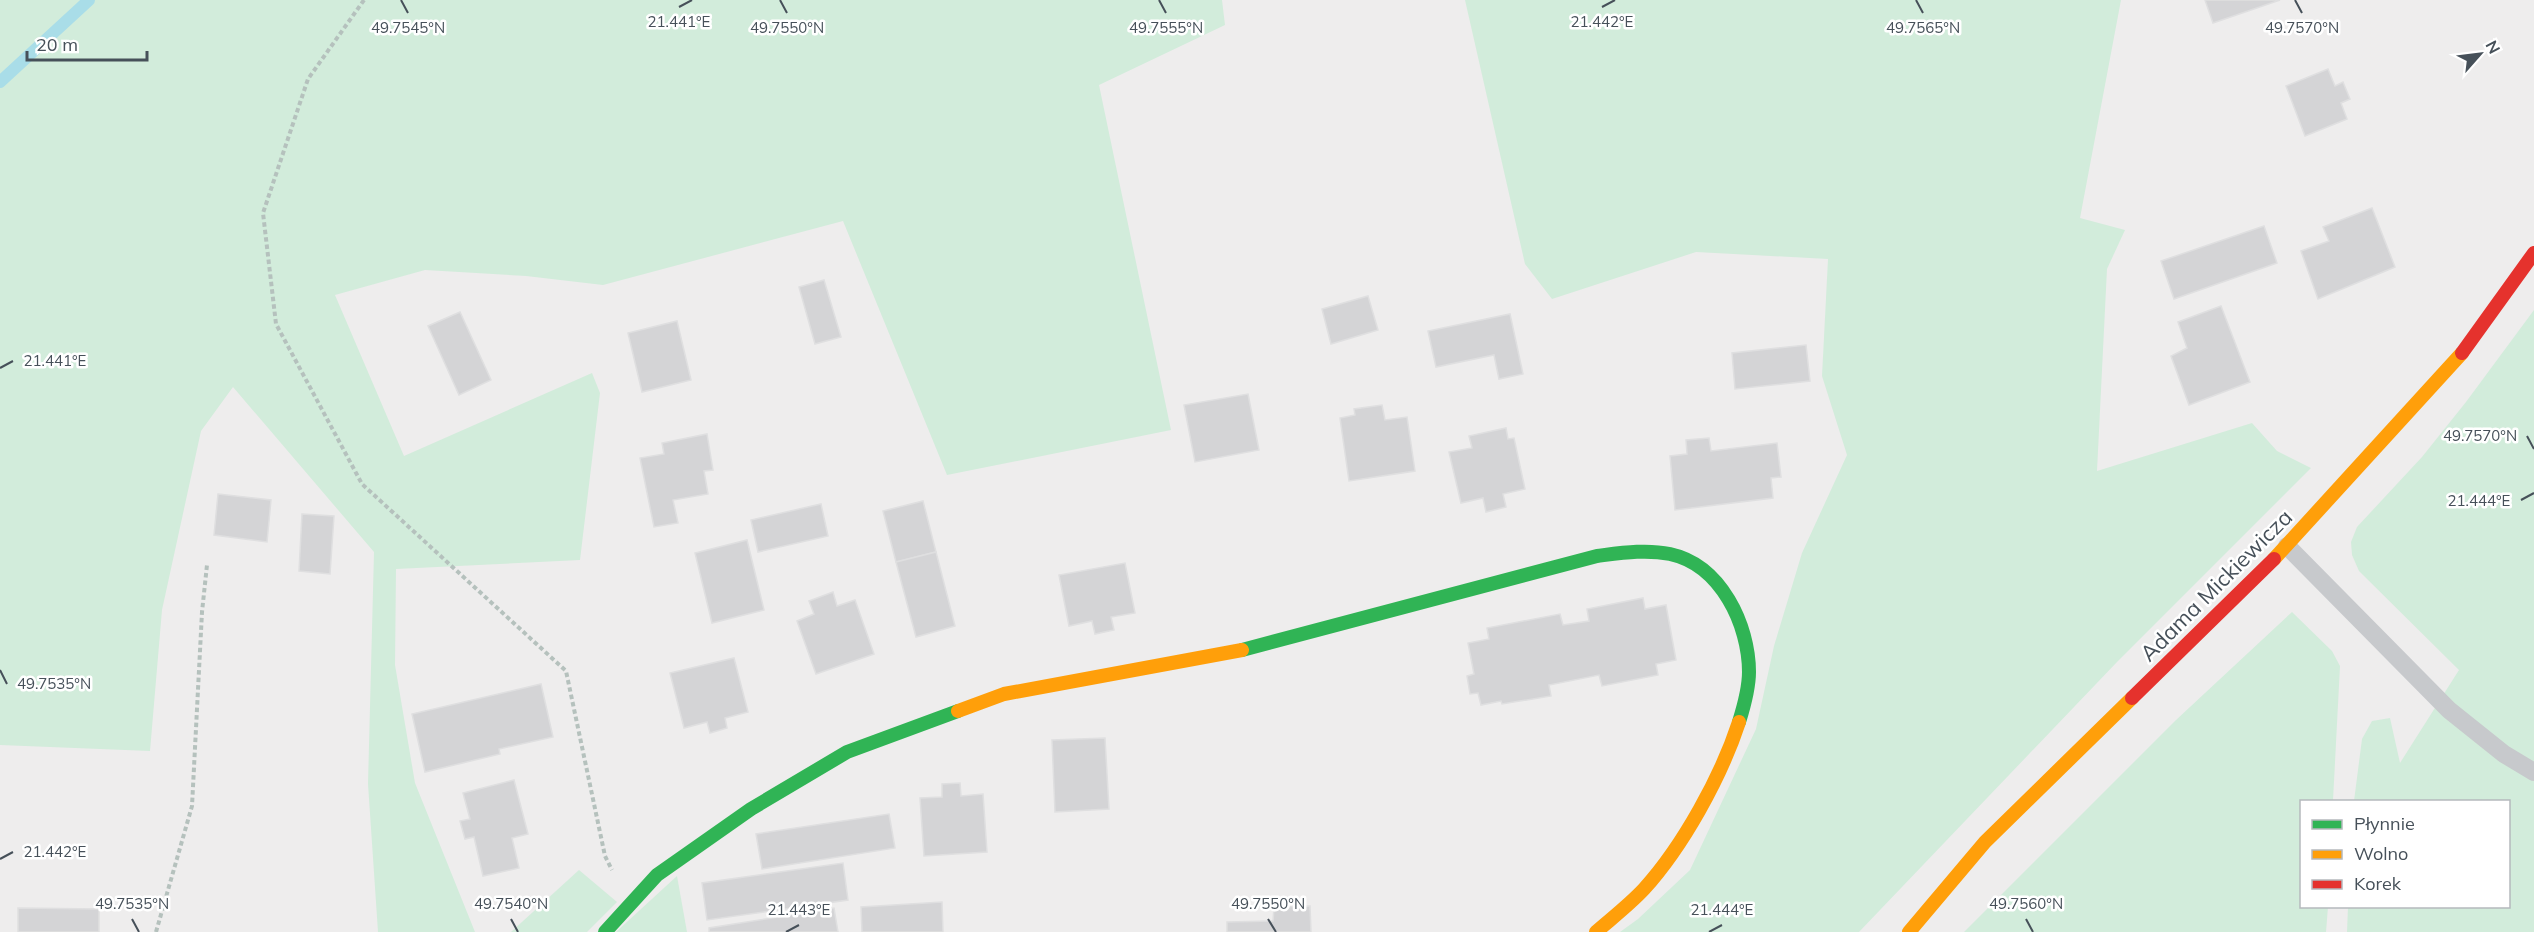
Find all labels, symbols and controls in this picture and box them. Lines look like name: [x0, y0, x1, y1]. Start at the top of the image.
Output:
text: 21.441°E: [648, 12, 711, 31]
text: 21.442°E: [1571, 12, 1634, 31]
text: 49.7545°N: [371, 18, 445, 37]
text: 49.7550°N: [750, 18, 824, 37]
text: 49.7555°N: [1129, 18, 1203, 37]
text: 49.7565°N: [1886, 18, 1960, 37]
text: 49.7570°N: [2265, 18, 2339, 37]
scale bar: [27, 24, 147, 62]
north arrow: [2450, 24, 2510, 84]
text: 20 m: [36, 33, 78, 56]
text: N: [2482, 37, 2505, 57]
text: 21.441°E: [24, 351, 87, 370]
text: 49.7570°N: [2443, 426, 2517, 445]
text: 21.444°E: [2448, 491, 2511, 510]
street label: Adama Mickiewicza: [2134, 503, 2298, 667]
text: 49.7535°N: [17, 674, 91, 693]
legend: [2300, 800, 2510, 908]
text: Płynnie: [2354, 812, 2415, 835]
text: 21.442°E: [24, 842, 87, 861]
text: Wolno: [2354, 842, 2408, 865]
text: Korek: [2354, 872, 2402, 895]
text: 49.7535°N: [95, 894, 169, 913]
text: 49.7540°N: [474, 894, 548, 913]
text: 49.7550°N: [1231, 894, 1305, 913]
text: 49.7560°N: [1989, 894, 2063, 913]
text: 21.443°E: [768, 900, 831, 919]
text: 21.444°E: [1691, 900, 1754, 919]

